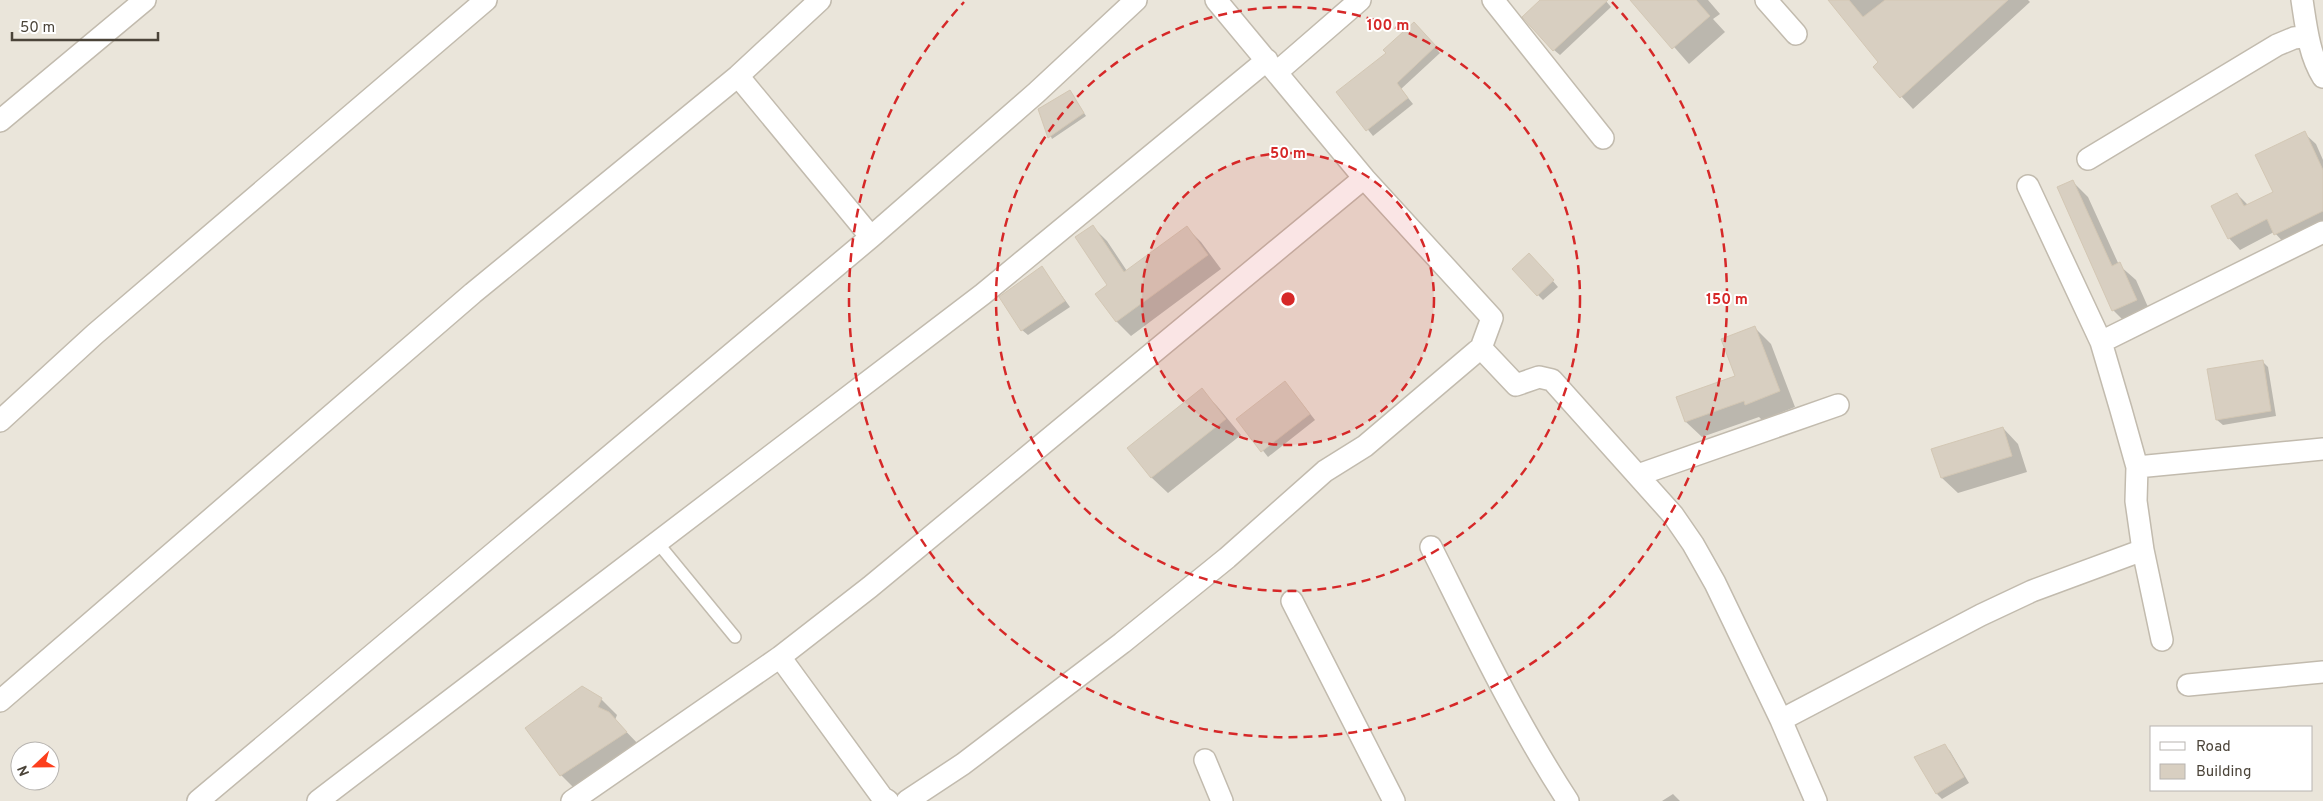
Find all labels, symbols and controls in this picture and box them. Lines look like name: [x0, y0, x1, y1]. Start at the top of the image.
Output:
scale bar: [12, 10, 159, 42]
text: 100 m: [1367, 17, 1409, 36]
text: 50 m: [20, 19, 55, 38]
text: 50 m: [1270, 145, 1306, 164]
centre of rings: [1279, 290, 1297, 308]
text: 150 m: [1706, 291, 1748, 310]
legend: [2150, 726, 2313, 791]
text: Road: [2196, 738, 2231, 757]
north arrow: [10, 741, 60, 791]
text: N: [15, 762, 34, 778]
text: Building: [2196, 763, 2251, 782]

